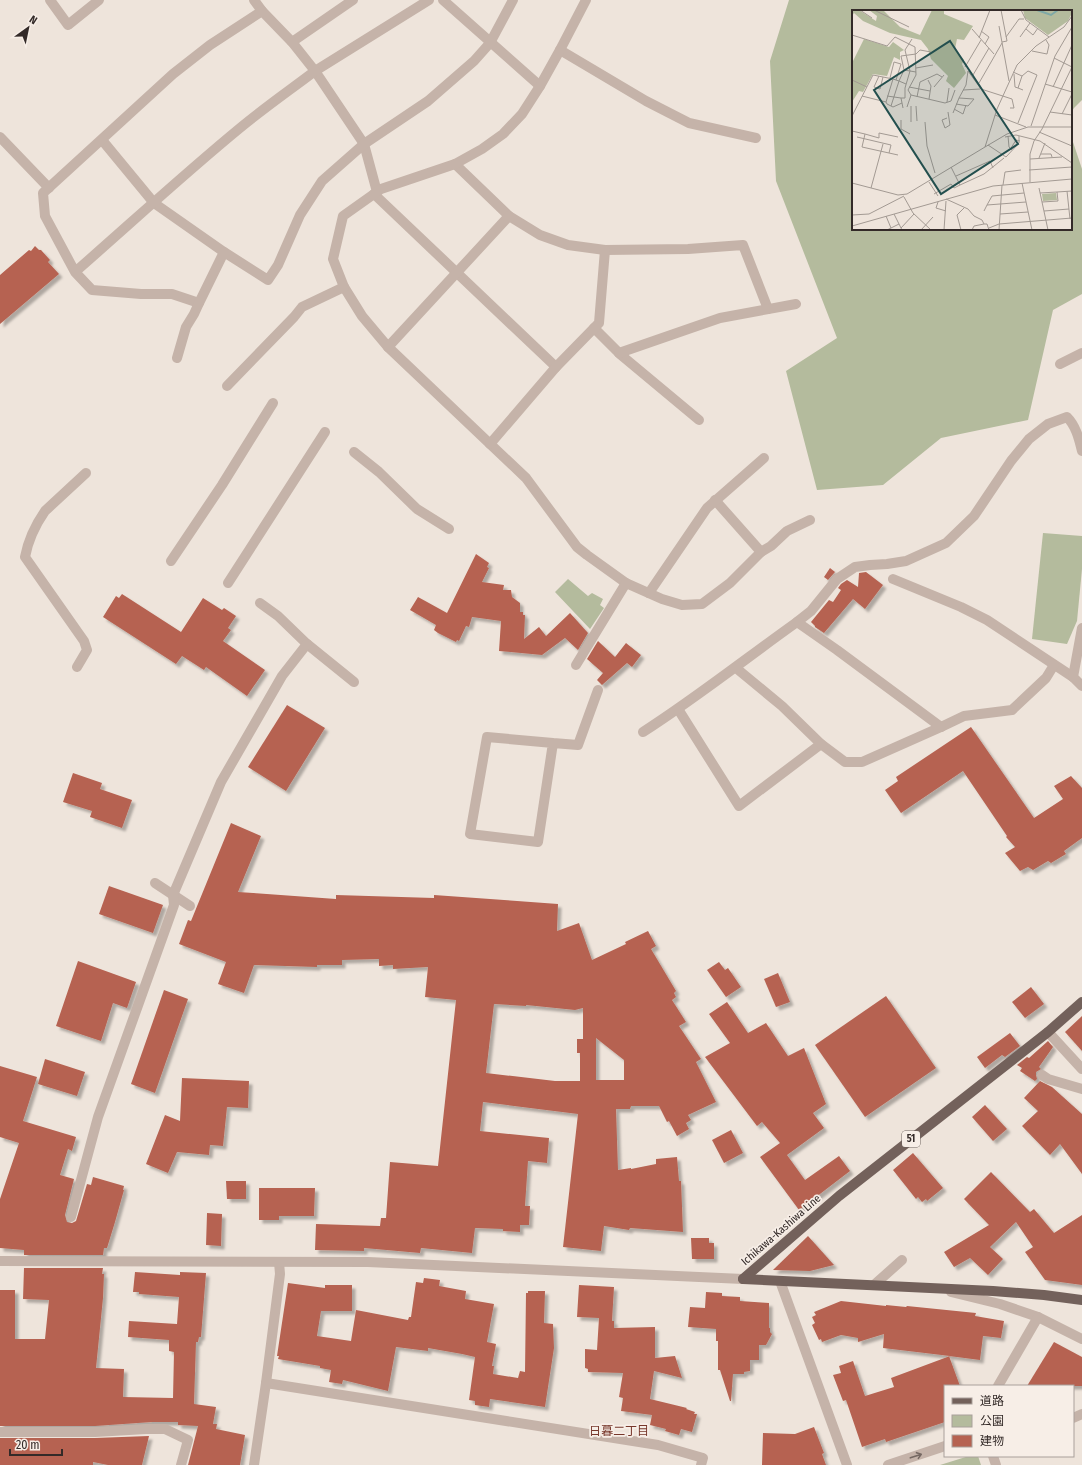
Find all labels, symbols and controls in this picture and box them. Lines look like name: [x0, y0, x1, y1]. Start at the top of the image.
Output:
north arrow: [8, 8, 48, 48]
inset map: [852, 10, 1072, 230]
text: N: [27, 13, 39, 27]
road number: 51: [902, 1131, 920, 1147]
street label: Ichikawa-Kashiwa Line: [739, 1192, 823, 1268]
legend: [944, 1385, 1074, 1457]
text: 道路: [980, 1394, 1004, 1408]
text: 公園: [980, 1414, 1004, 1428]
district label: 日暮二丁目: [589, 1424, 649, 1438]
scale bar: [10, 1431, 62, 1457]
text: 建物: [980, 1434, 1004, 1448]
text: 20 m: [16, 1438, 40, 1452]
one-way arrow: [910, 1451, 922, 1459]

